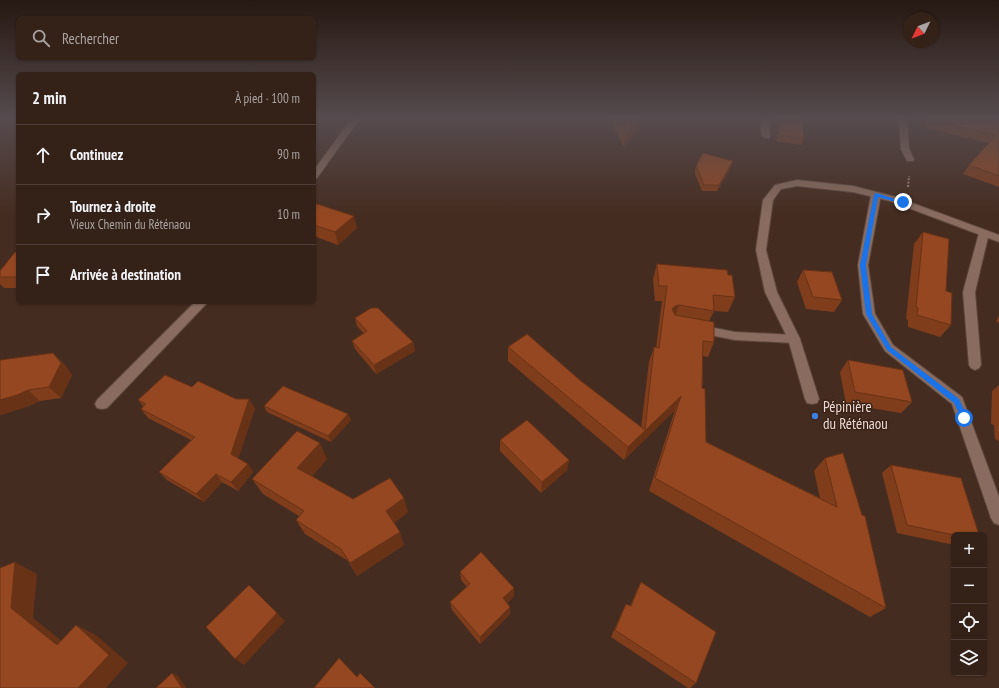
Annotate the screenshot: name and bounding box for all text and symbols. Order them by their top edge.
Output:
north arrow [903,12,939,48]
search box [16,16,316,60]
icon: search [30,27,52,49]
text: Rechercher [62,29,119,48]
text: 2 min [32,87,66,109]
text: À pied · 100 m [235,90,300,107]
icon: ahead [32,144,54,166]
text: Continuez [70,145,123,164]
text: 90 m [277,146,300,163]
route end [894,193,912,211]
text: Tournez à droite [70,197,156,216]
icon: right [32,204,54,226]
text: 10 m [277,206,300,223]
text: Vieux Chemin du Réténaou [70,216,191,233]
icon: arrive [32,264,54,286]
text: Arrivée à destination [70,265,181,284]
place label: Pépinière du Réténaou [823,397,888,433]
route start [955,409,973,427]
marker: Pépinière du Réténaou [810,411,820,421]
map controls [951,532,987,676]
button: + [951,532,987,568]
button: − [951,568,987,604]
button: locate [951,604,987,640]
button: layers [951,640,987,676]

